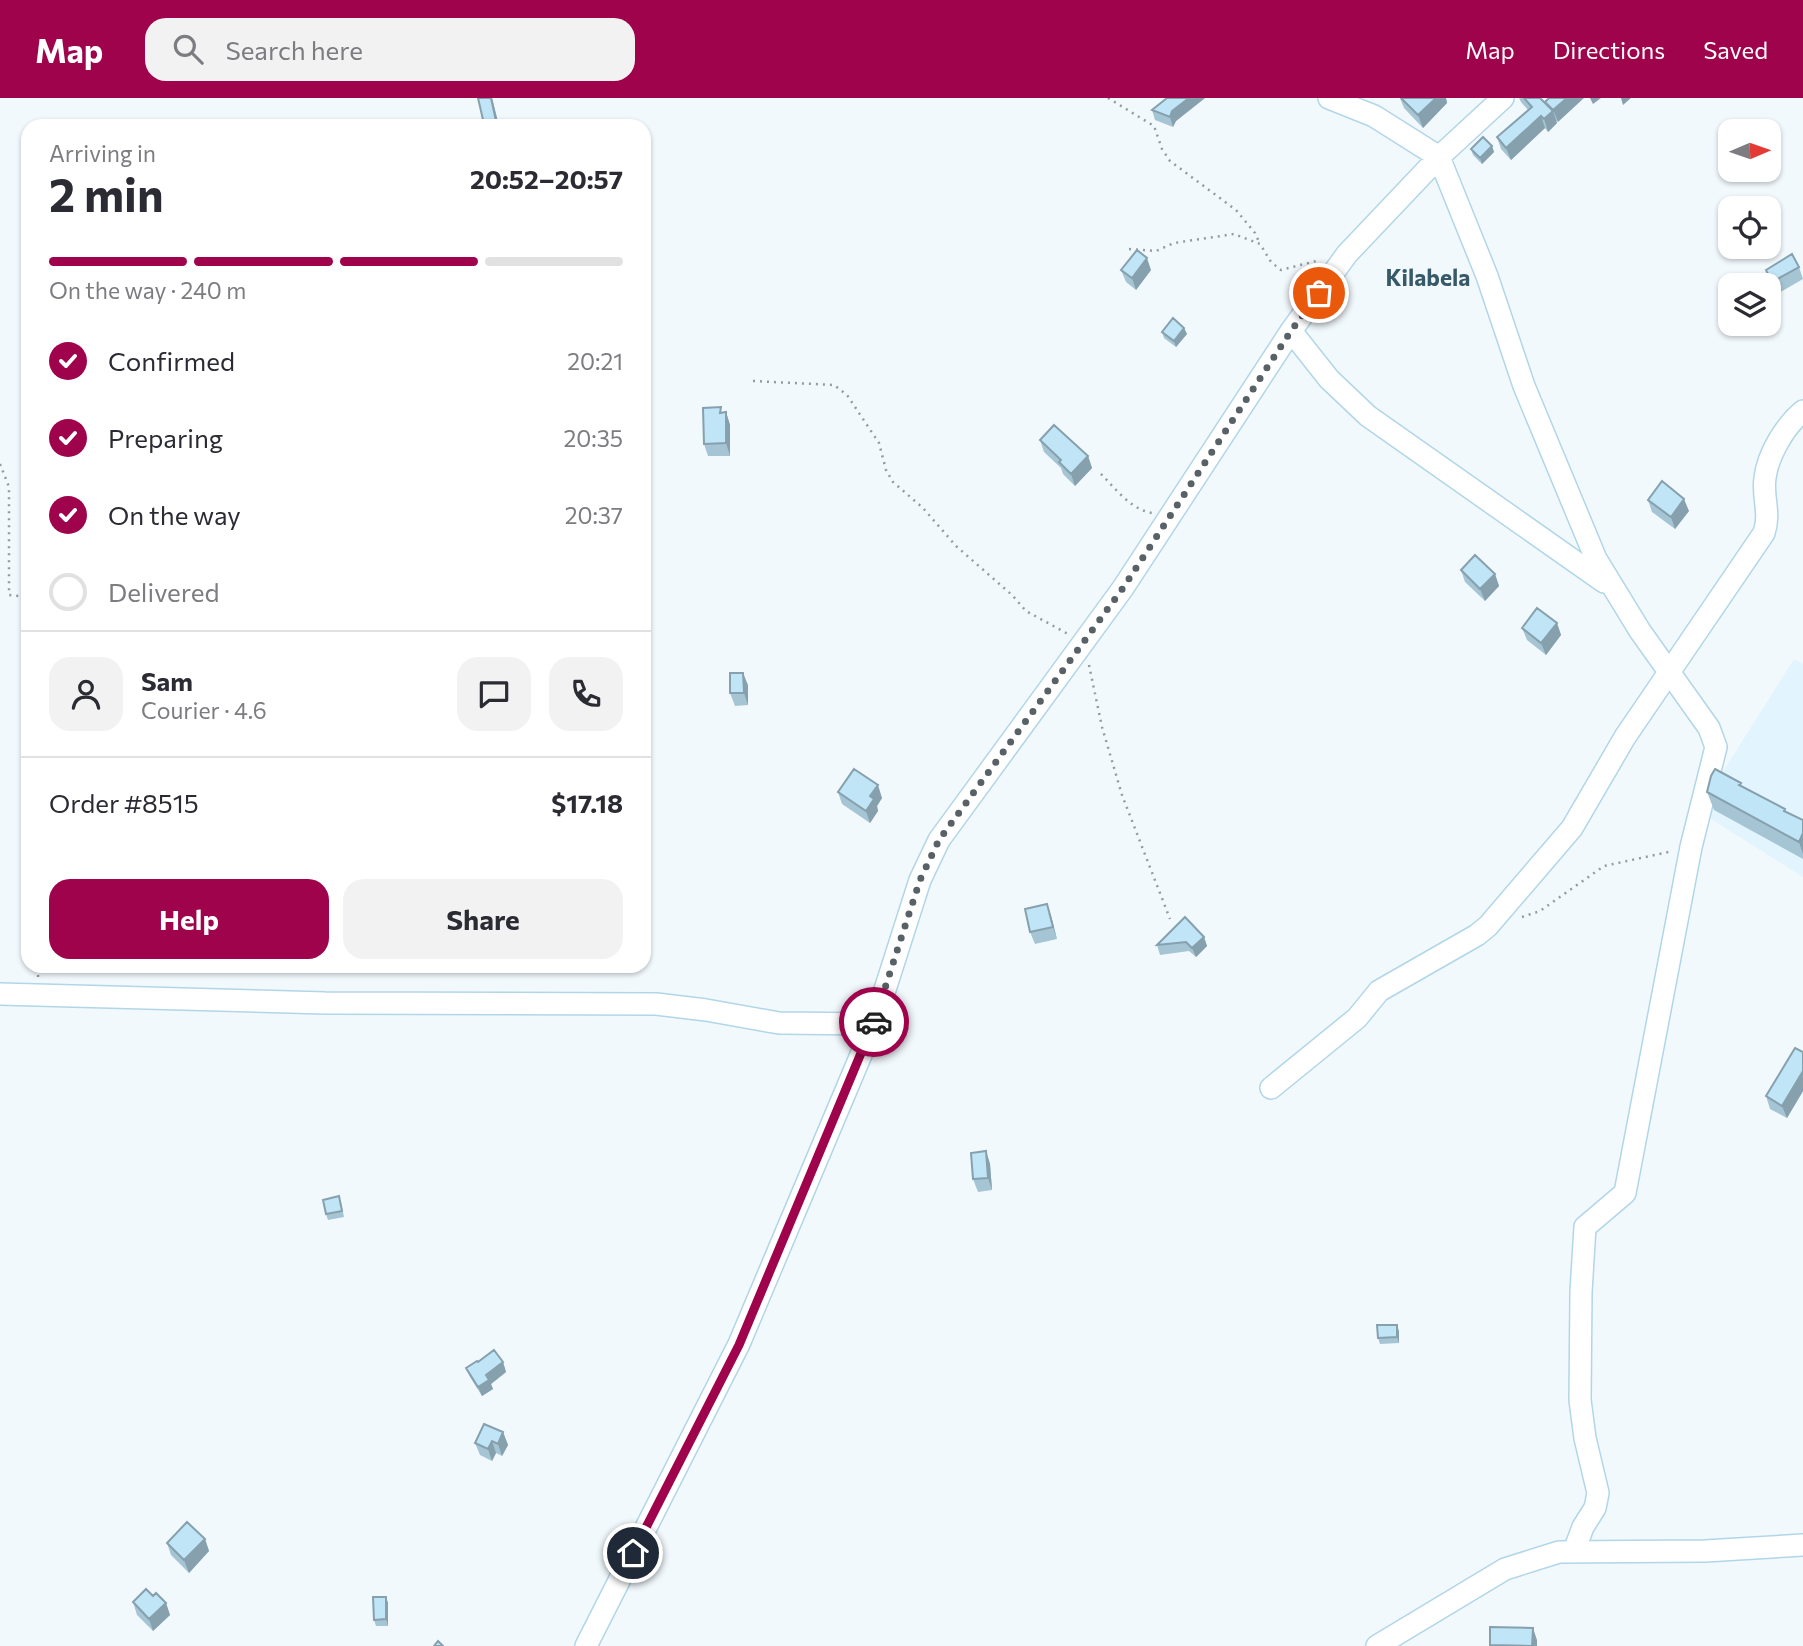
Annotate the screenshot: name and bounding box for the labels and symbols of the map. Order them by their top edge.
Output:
north arrow [1718,119,1782,182]
pin [1289,263,1349,323]
district label: Kilabela [1386,263,1470,291]
courier [839,987,909,1057]
pin [603,1523,663,1583]

